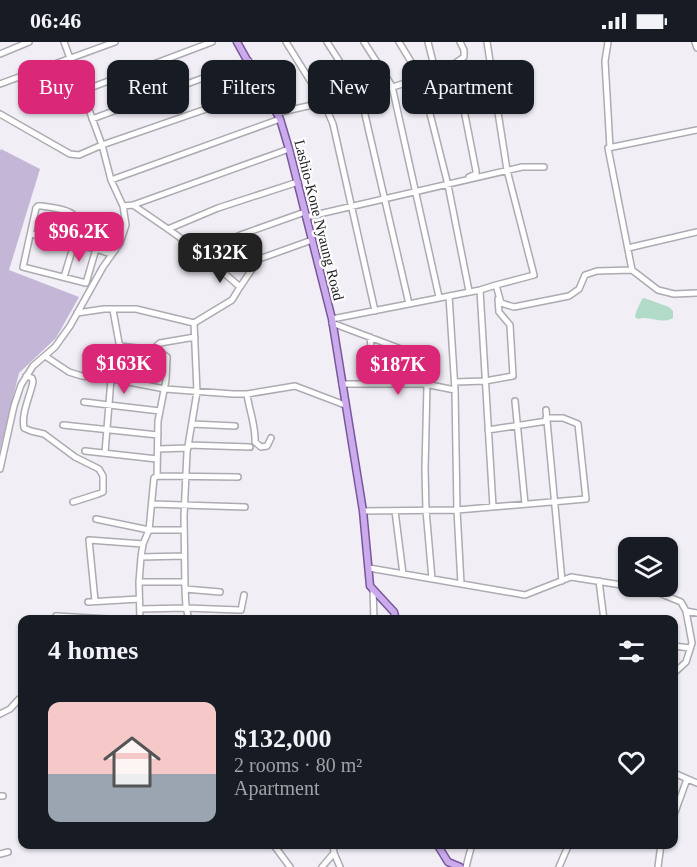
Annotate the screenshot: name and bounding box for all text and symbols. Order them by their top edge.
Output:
text: 06:46 [30,8,81,33]
chip: Buy [18,60,95,114]
chip: Rent [107,60,189,114]
chip: Filters [201,60,296,114]
chip: New [308,60,390,114]
chip: Apartment [402,60,534,114]
street label: Lashio-Kone Nyaung Road [291,138,347,302]
pin: $96.2K [30,212,128,263]
text: $96.2K [49,220,109,242]
pin: $132K [178,233,262,284]
text: $132K [192,241,248,263]
pin: $163K [82,344,166,395]
pin: $187K [356,345,440,396]
text: $163K [96,352,152,374]
text: $187K [370,353,426,375]
map controls [618,537,678,597]
button: layers [618,537,678,597]
icon: filters [615,635,648,668]
text: 4 homes [48,636,138,665]
text: $132,000 [234,724,332,753]
icon: home [96,726,168,798]
icon: heart [615,746,648,779]
text: 2 rooms · 80 m² [234,754,362,776]
text: Apartment [234,777,320,799]

